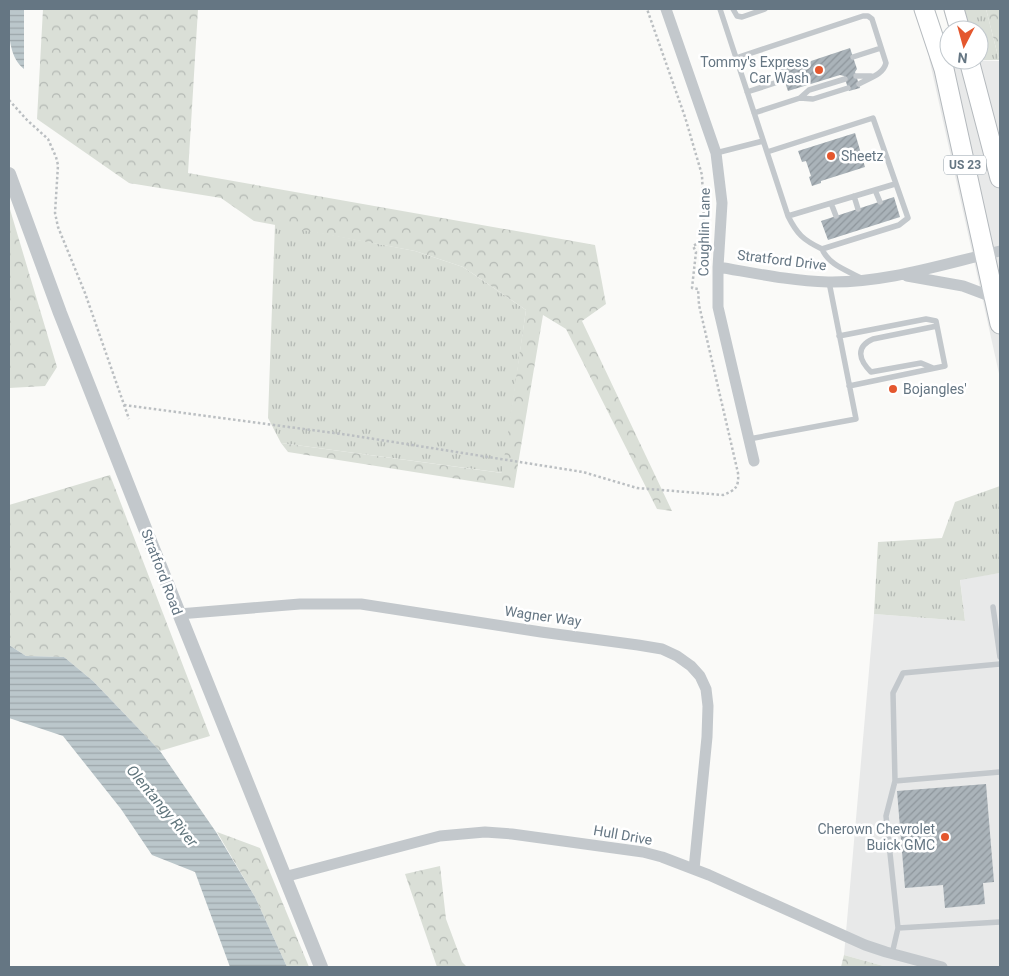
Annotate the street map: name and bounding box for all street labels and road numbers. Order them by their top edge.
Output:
road number: US 23 [944,156,986,174]
street label: Coughlin Lane [695,188,713,276]
street label: Stratford Drive [736,247,828,273]
street label: Stratford Road [138,527,186,617]
street label: Wagner Way [504,603,583,629]
street label: Hull Drive [592,822,654,848]

